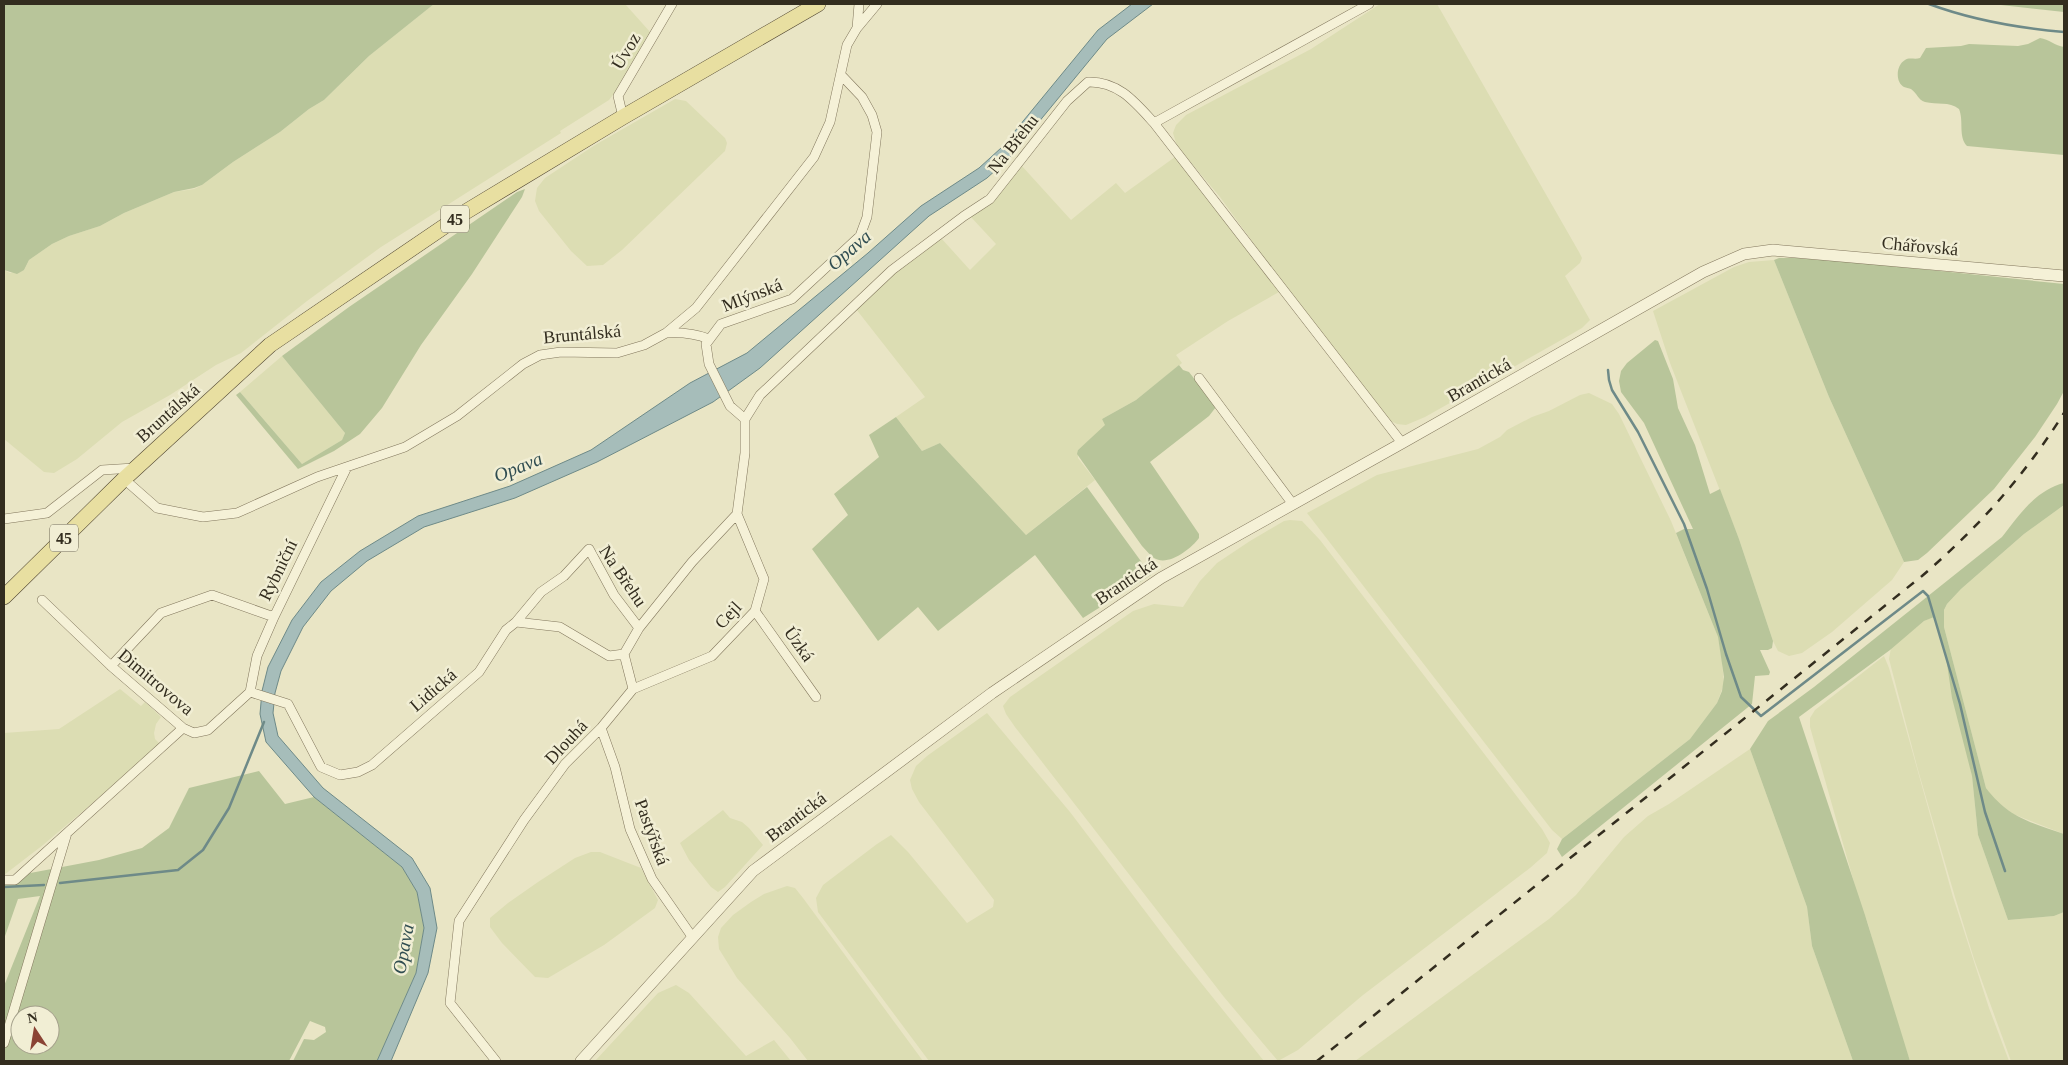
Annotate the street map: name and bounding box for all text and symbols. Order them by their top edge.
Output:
street label: Úvoz [607,29,645,73]
street label: Na Břehu [984,110,1042,178]
road number: 45 [441,205,469,232]
water label: Opava [823,225,875,275]
street label: Chářovská [1881,233,1959,259]
street label: Mlýnská [719,274,785,316]
street label: Bruntálská [542,321,622,347]
street label: Brantická [1444,354,1514,406]
street label: Bruntálská [132,379,204,447]
water label: Opava [491,448,545,486]
road number: 45 [50,524,78,552]
street label: Rybniční [255,536,301,604]
street label: Na Břehu [595,542,651,610]
street label: Brantická [1091,553,1161,609]
street label: Cejl [710,597,746,633]
street label: Úzká [780,622,819,665]
street label: Dimitrovova [114,645,198,719]
street label: Lidická [406,664,460,716]
street label: Dlouhá [541,716,591,768]
street label: Brantická [762,788,830,846]
street label: Pastýřská [631,796,673,868]
water label: Opava [388,922,418,976]
north arrow [10,1005,60,1055]
text: N [26,1009,39,1026]

